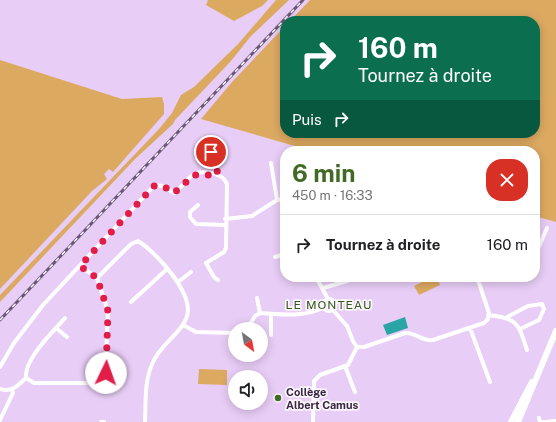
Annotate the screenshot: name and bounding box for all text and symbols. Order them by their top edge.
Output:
text: 160 m [358,31,438,64]
icon: right [292,32,344,84]
text: Tournez à droite [358,65,492,86]
icon: right [330,108,352,130]
text: Puis [292,111,322,128]
pin [194,135,228,169]
icon: arrive [200,141,222,163]
text: 6 min [292,159,355,187]
button: close [486,159,528,201]
text: 450 m · 16:33 [292,188,373,203]
icon: right [292,234,314,256]
text: Tournez à droite [326,236,440,253]
text: 160 m [487,236,528,253]
district label: LE MONTEAU [286,298,372,312]
north arrow [228,322,268,362]
map controls [228,322,268,410]
position arrow [85,352,127,394]
button: sound [228,370,268,410]
place label: Collège Albert Camus [286,386,359,411]
marker: Collège Albert Camus [273,393,283,403]

